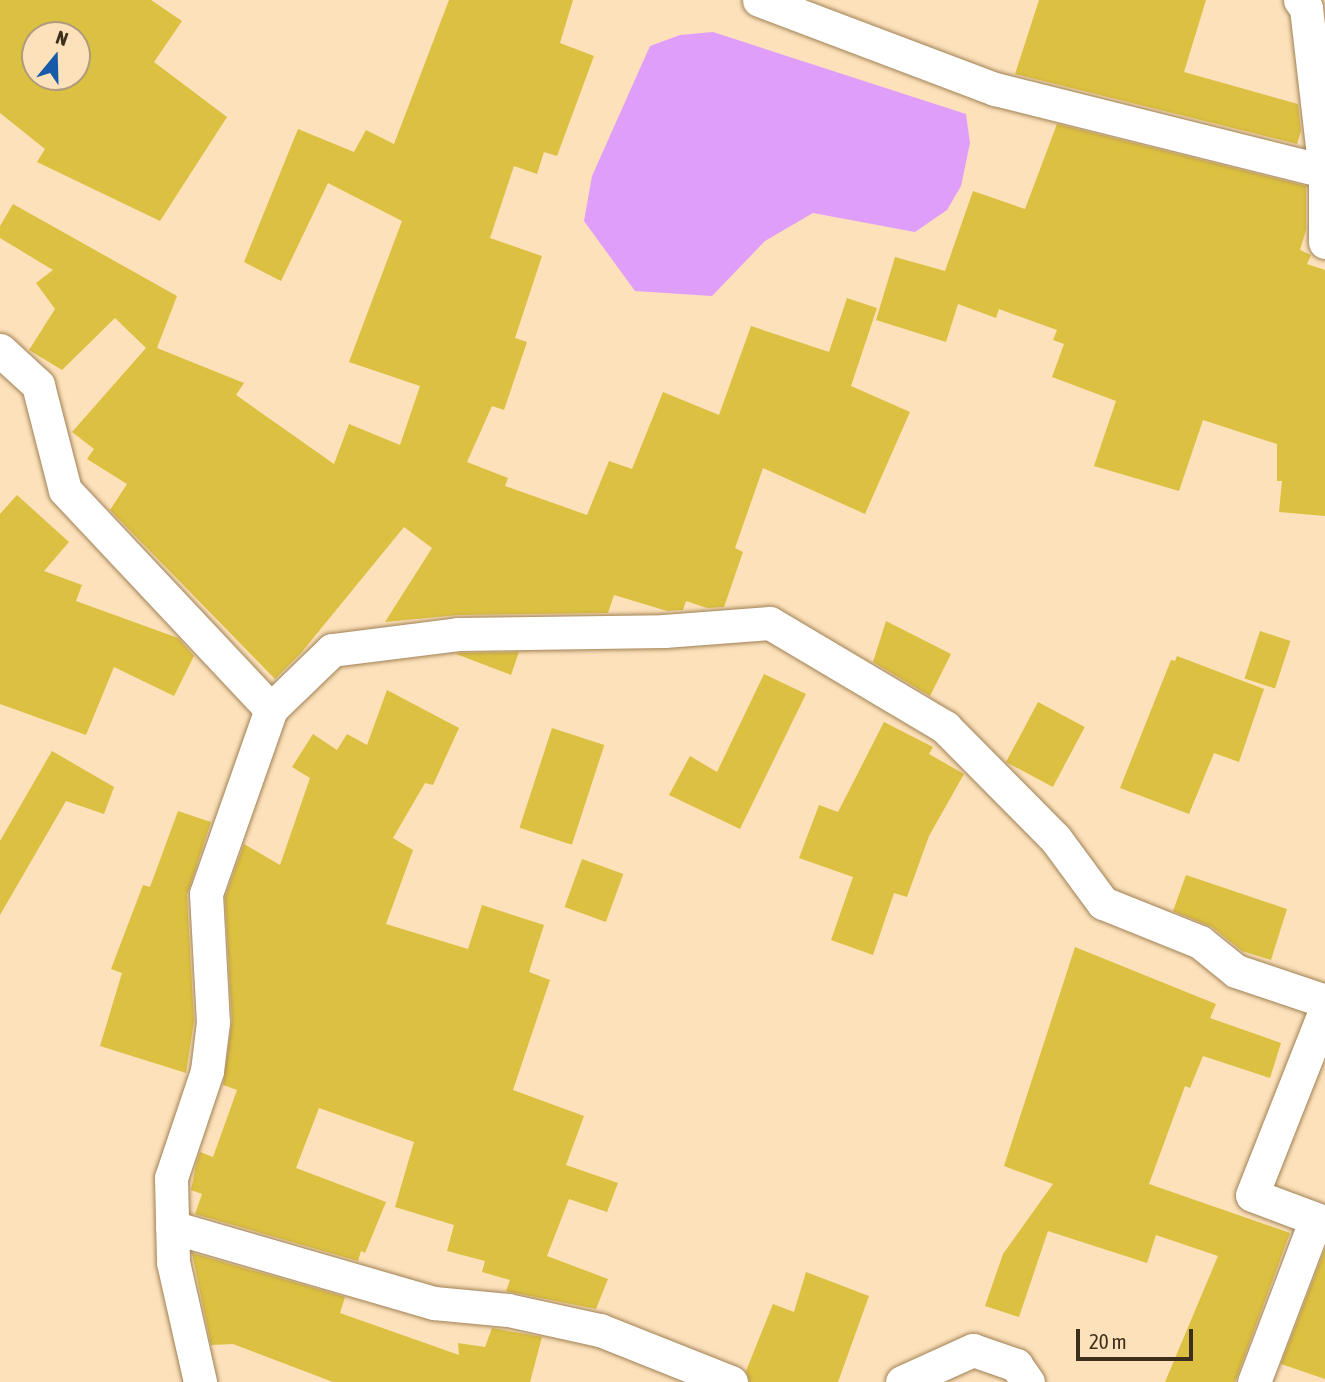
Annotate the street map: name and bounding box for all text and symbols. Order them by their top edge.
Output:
north arrow [21,21,91,91]
text: N [53,26,71,50]
scale bar [1080,1316,1197,1360]
text: 20 m [1089,1329,1127,1353]

